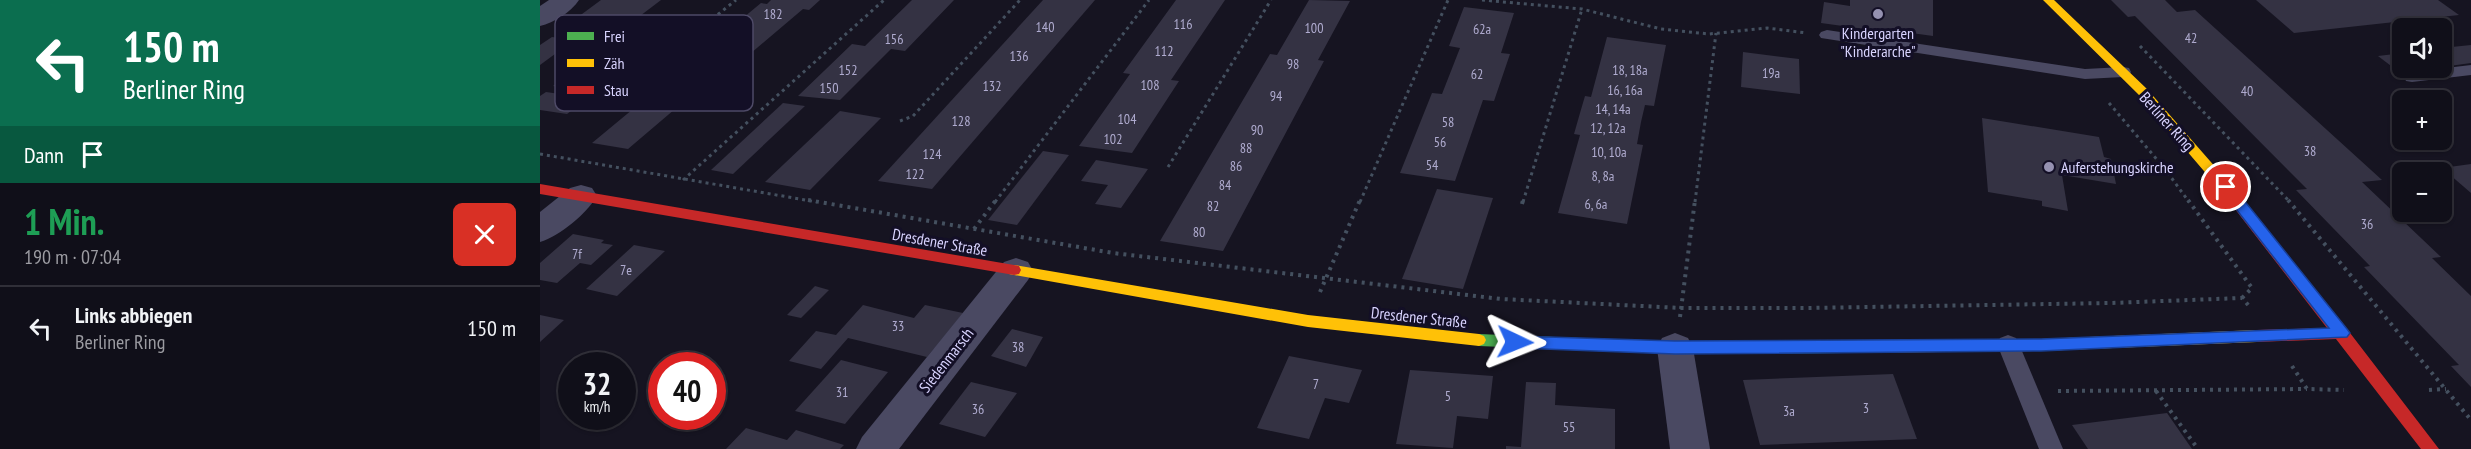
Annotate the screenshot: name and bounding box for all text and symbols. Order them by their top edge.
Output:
house number: 182 [764,5,782,23]
marker: Kindergarten "Kinderarche" [1871,7,1885,21]
legend [555,15,753,111]
house number: 116 [1174,15,1192,33]
house number: 140 [1036,18,1054,36]
map controls [2392,18,2452,222]
button: sound [2392,18,2452,78]
text: 150 m [123,19,220,74]
house number: 100 [1305,19,1323,37]
house number: 62a [1473,20,1491,38]
place label: Kindergarten "Kinderarche" [1840,23,1916,61]
icon: left [24,24,102,102]
text: Frei [604,26,625,46]
house number: 42 [2185,29,2197,47]
house number: 156 [885,30,903,48]
house number: 112 [1155,42,1173,60]
house number: 136 [1010,47,1028,65]
text: Zäh [604,53,624,73]
house number: 98 [1287,55,1299,73]
house number: 152 [839,61,857,79]
house number: 18, 18a [1612,61,1648,79]
house number: 19a [1762,64,1780,82]
house number: 62 [1471,65,1483,83]
text: Berliner Ring [123,72,245,106]
house number: 108 [1141,76,1159,94]
house number: 132 [983,77,1001,95]
house number: 150 [820,79,838,97]
text: Stau [604,80,629,100]
house number: 16, 16a [1607,81,1643,99]
house number: 40 [2241,82,2253,100]
house number: 94 [1270,87,1283,105]
street label: Berliner Ring [2135,87,2199,155]
button: + [2392,90,2452,150]
house number: 14, 14a [1595,100,1631,118]
house number: 104 [1118,110,1137,128]
house number: 128 [952,112,970,130]
house number: 58 [1442,113,1454,131]
house number: 12, 12a [1590,119,1626,137]
house number: 90 [1251,121,1263,139]
house number: 102 [1104,130,1122,148]
house number: 56 [1434,133,1446,151]
icon: arrive [76,138,109,171]
house number: 88 [1240,139,1252,157]
text: Dann [24,141,64,169]
house number: 38 [2304,142,2316,160]
house number: 10, 10a [1591,143,1627,161]
house number: 124 [923,145,942,163]
house number: 54 [1426,156,1439,174]
house number: 86 [1230,157,1242,175]
place label: Auferstehungskirche [2061,157,2174,177]
marker: Auferstehungskirche [2042,160,2056,174]
pin [2200,161,2251,212]
button: − [2392,162,2452,222]
house number: 122 [906,165,924,183]
house number: 8, 8a [1592,167,1614,185]
icon: arrive [2209,170,2242,203]
house number: 84 [1219,176,1232,194]
house number: 6, 6a [1585,195,1607,213]
house number: 82 [1207,197,1219,215]
text: 1 Min. [24,198,104,245]
button: close [453,203,516,266]
house number: 36 [2361,215,2373,233]
house number: 80 [1193,223,1205,241]
street label: Dresdener Straße [891,224,989,260]
text: 190 m · 07:04 [24,244,121,270]
house number: 7f [572,245,582,263]
house number: 7e [620,261,632,279]
text: Links abbiegen [75,301,192,329]
street label: Dresdener Straße [1370,302,1468,332]
position arrow [1483,310,1547,374]
icon: left [24,312,57,345]
text: 150 m [467,314,516,342]
house number: 33 [892,317,904,335]
street label: Siedenmarsch [914,324,978,396]
text: Berliner Ring [75,329,165,355]
house number: 38 [1012,338,1024,356]
speed limit sign: 40 [648,352,726,430]
text: 32 [583,364,611,403]
house number: 7 [1313,375,1319,393]
house number: 31 [836,383,848,401]
house number: 5 [1445,387,1451,405]
text: km/h [584,397,610,416]
house number: 3 [1863,399,1869,417]
house number: 36 [972,400,984,418]
house number: 3a [1783,402,1795,420]
house number: 55 [1563,418,1575,436]

